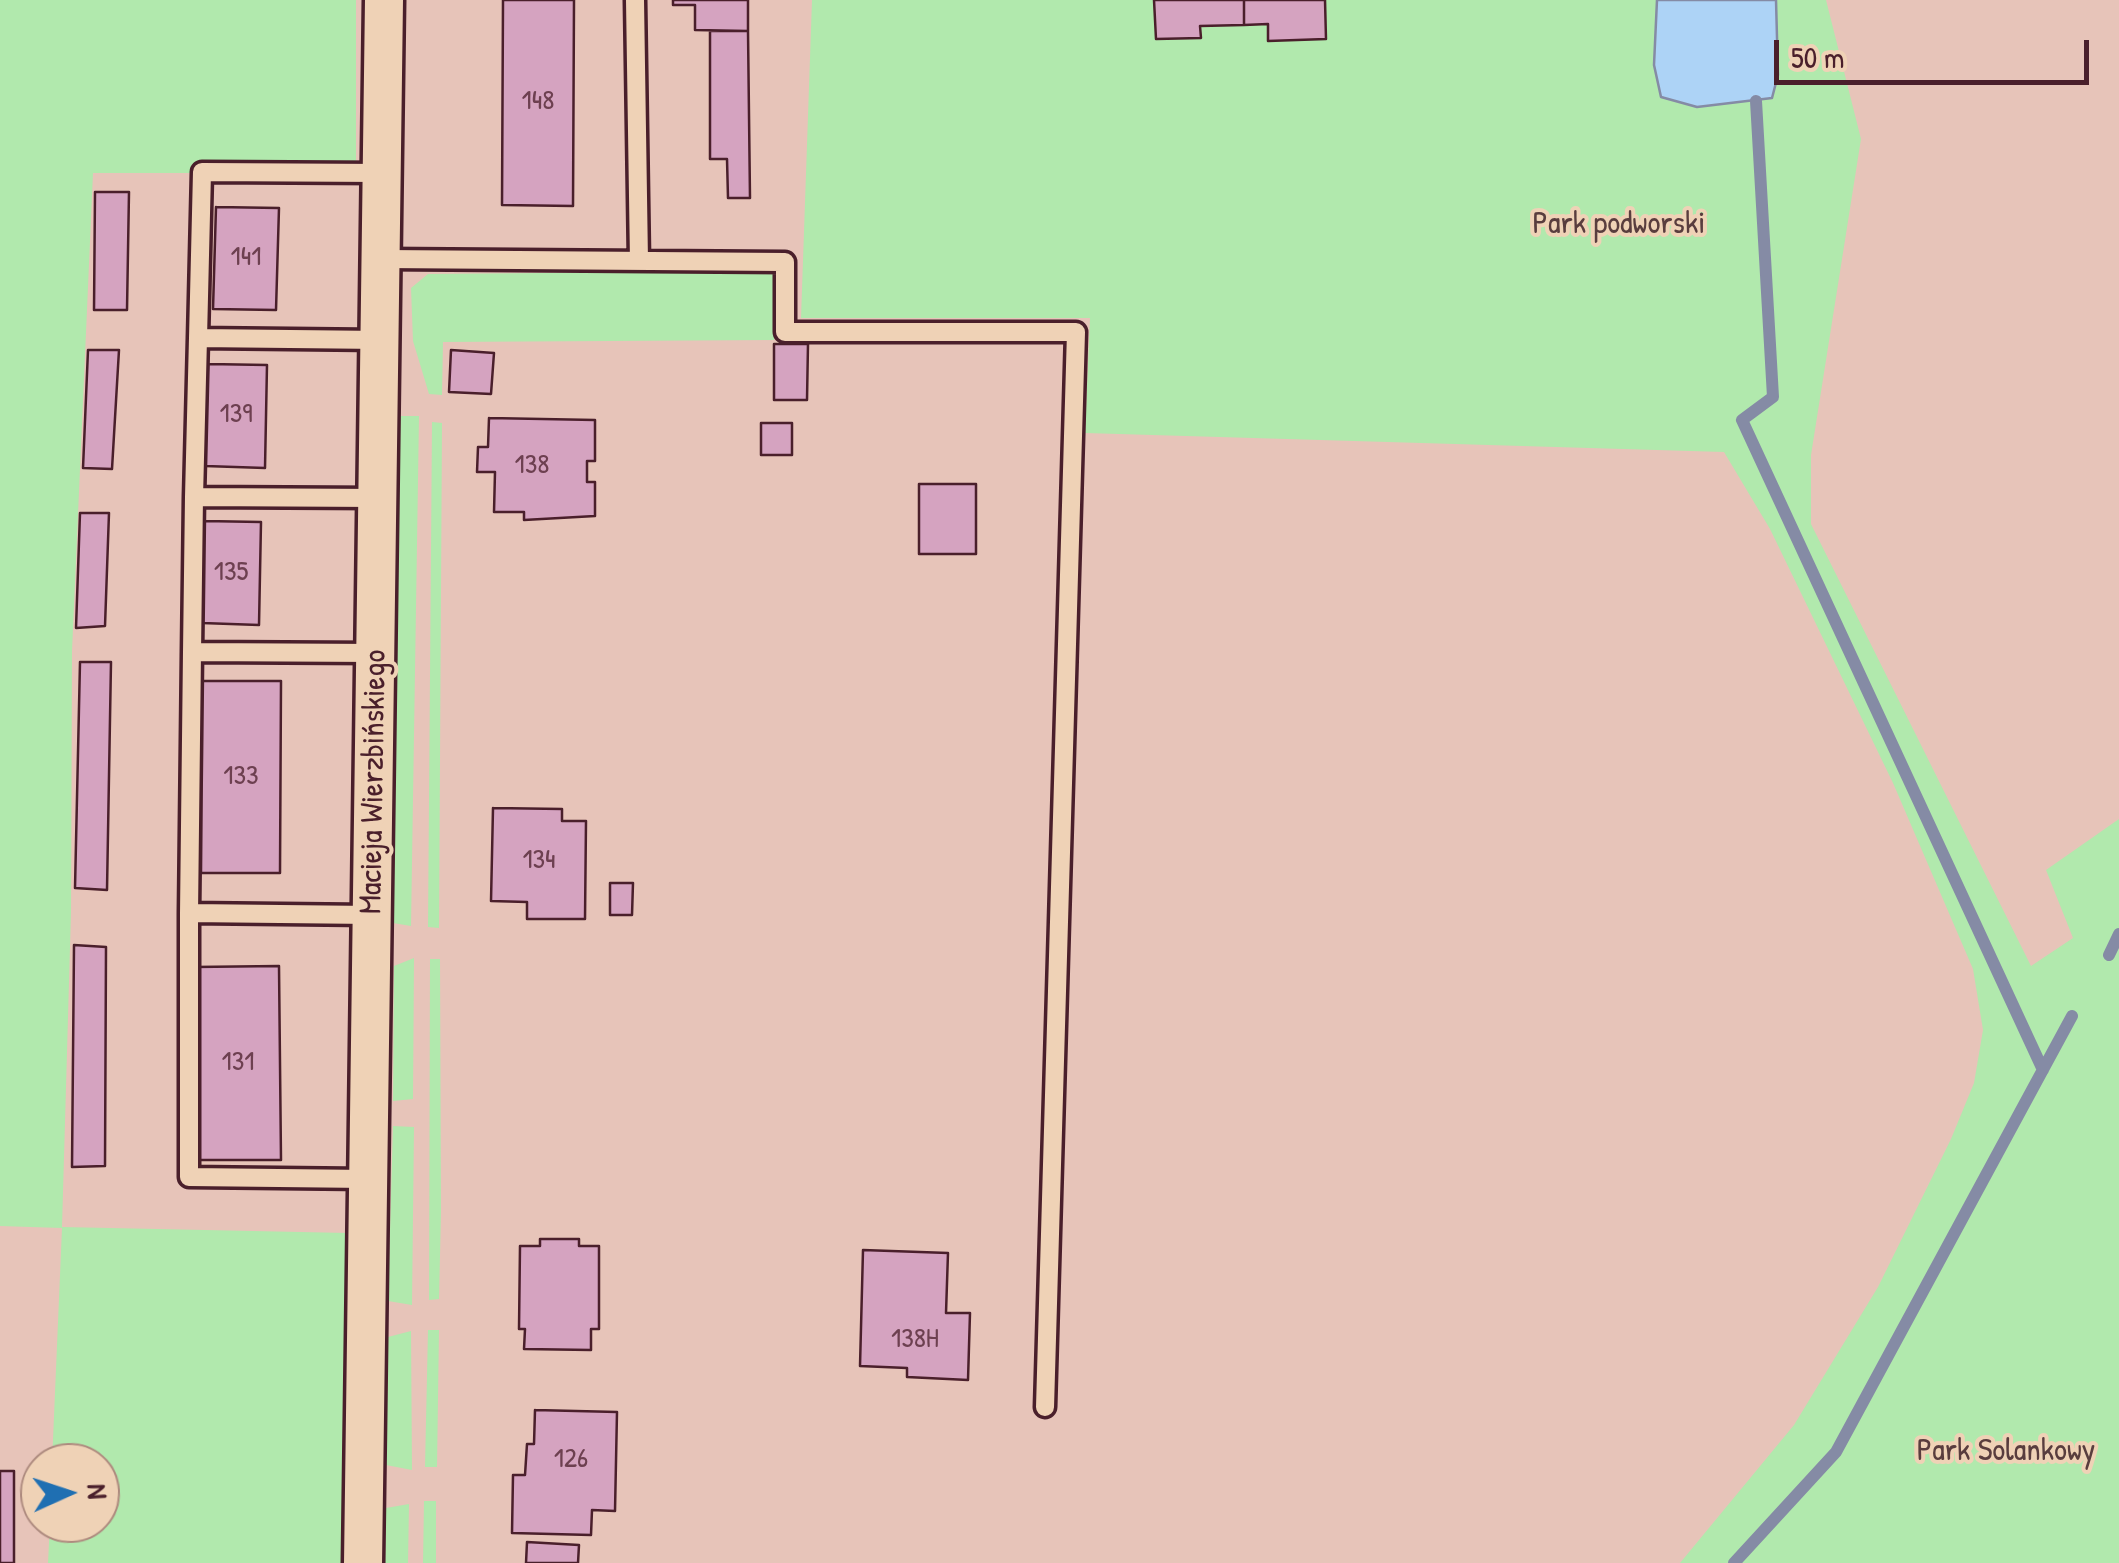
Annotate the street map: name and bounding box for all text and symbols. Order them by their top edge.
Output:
scale bar [1779,20,2094,82]
text: 50 m [1791,37,1844,77]
house number: 148 [522,85,554,119]
park label: Park podworski [1533,205,1705,243]
house number: 141 [231,241,261,275]
house number: 139 [220,398,252,432]
house number: 138 [515,449,549,483]
house number: 135 [214,556,248,590]
street label: Macieja Wierzbińskiego [352,649,396,915]
house number: 133 [223,760,259,794]
house number: 134 [522,844,556,878]
house number: 131 [222,1046,254,1080]
house number: 138H [891,1323,939,1357]
park label: Park Solankowy [1917,1432,2095,1470]
north arrow [20,1443,120,1543]
house number: 126 [554,1443,588,1477]
text: N [79,1483,117,1500]

